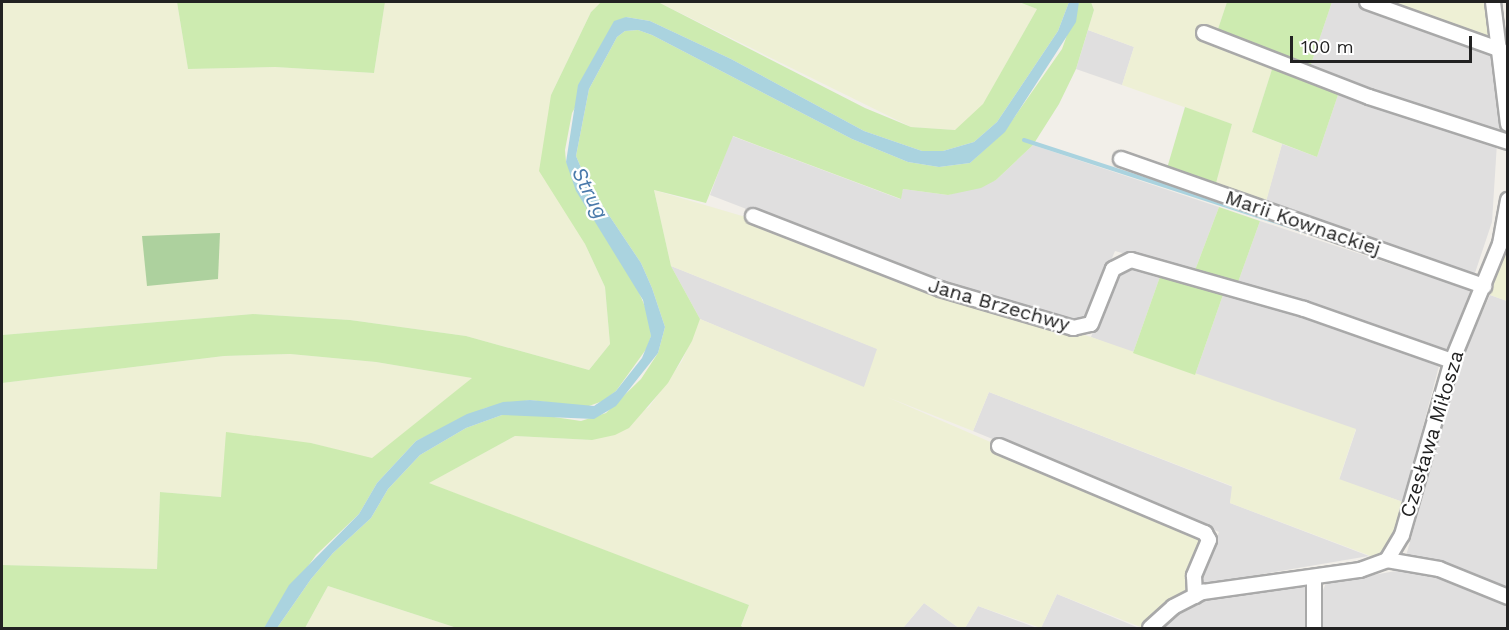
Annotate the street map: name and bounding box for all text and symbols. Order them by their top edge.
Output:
scale bar [1293,24,1474,62]
text: 100 m [1301,36,1354,57]
water label: Strug [566,163,614,223]
street label: Marii Kownackiej [1222,185,1384,261]
street label: Jana Brzechwy [925,273,1073,337]
street label: Czesława Miłosza [1395,347,1469,521]

